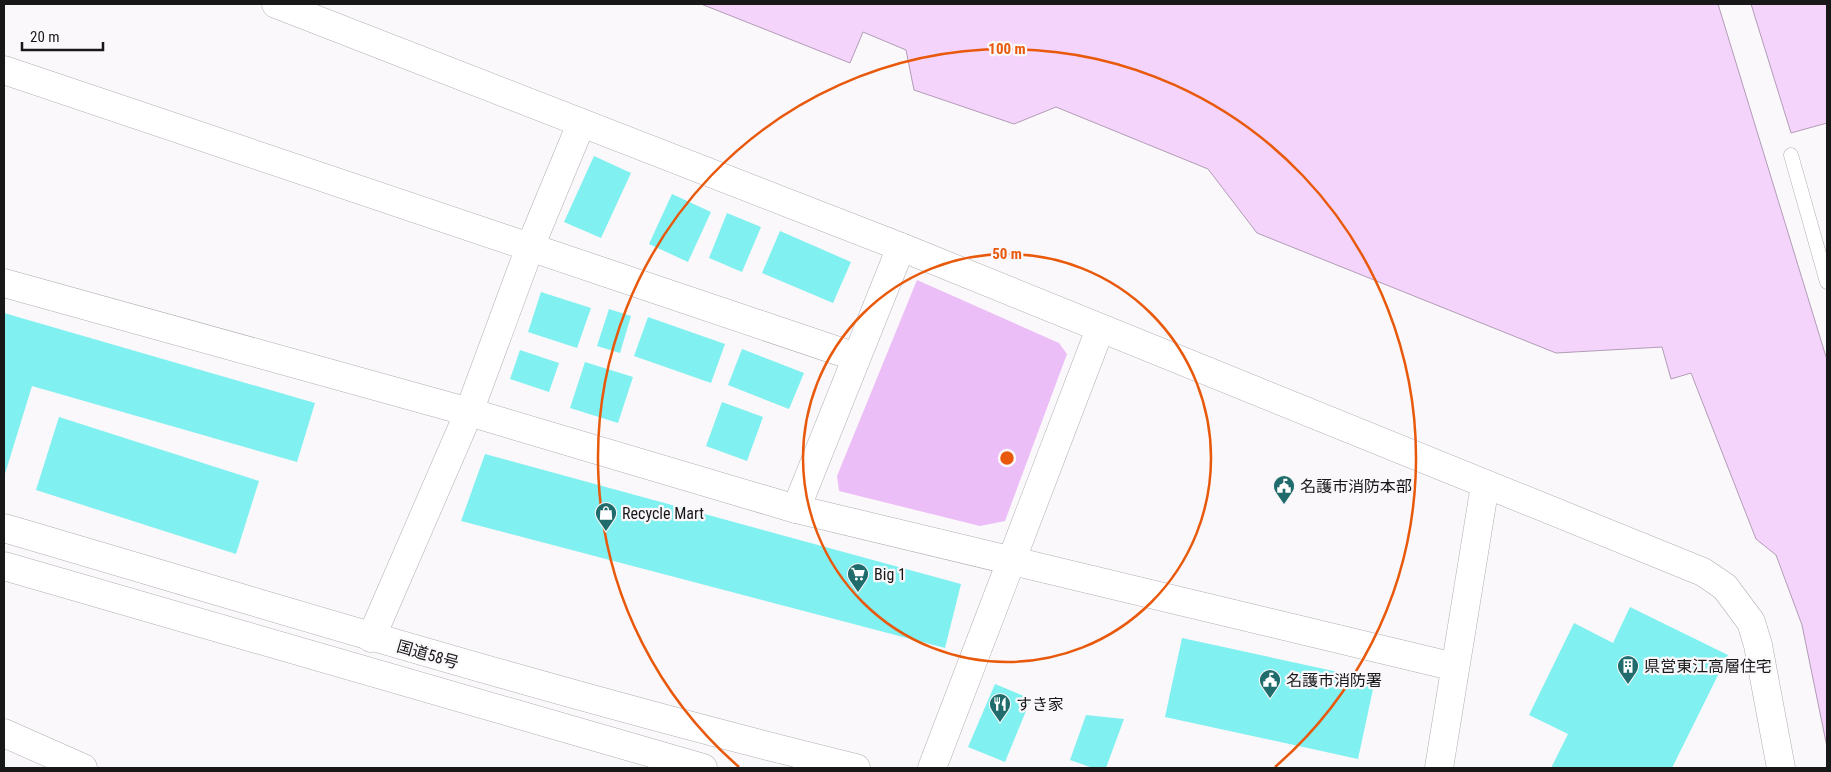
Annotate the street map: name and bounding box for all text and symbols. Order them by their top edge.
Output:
scale bar [22,20,104,52]
text: 20 m [30,28,60,46]
text: 100 m [988,40,1026,58]
text: 50 m [992,245,1022,263]
centre of rings [998,449,1016,467]
public building icon: 名護市消防本部 [1272,474,1296,505]
place label: 名護市消防本部 [1300,477,1412,496]
shop icon: Recycle Mart [594,501,618,532]
place label: Recycle Mart [622,504,704,523]
supermarket icon: Big 1 [846,562,870,593]
place label: Big 1 [874,565,906,584]
street label: 国道58号 [395,637,461,672]
building icon: 県営東江高層住宅 [1616,654,1640,685]
place label: 県営東江高層住宅 [1644,657,1772,676]
public building icon: 名護市消防署 [1258,668,1282,699]
place label: 名護市消防署 [1286,671,1382,690]
restaurant icon: すき家 [988,692,1012,723]
place label: すき家 [1016,695,1064,714]

